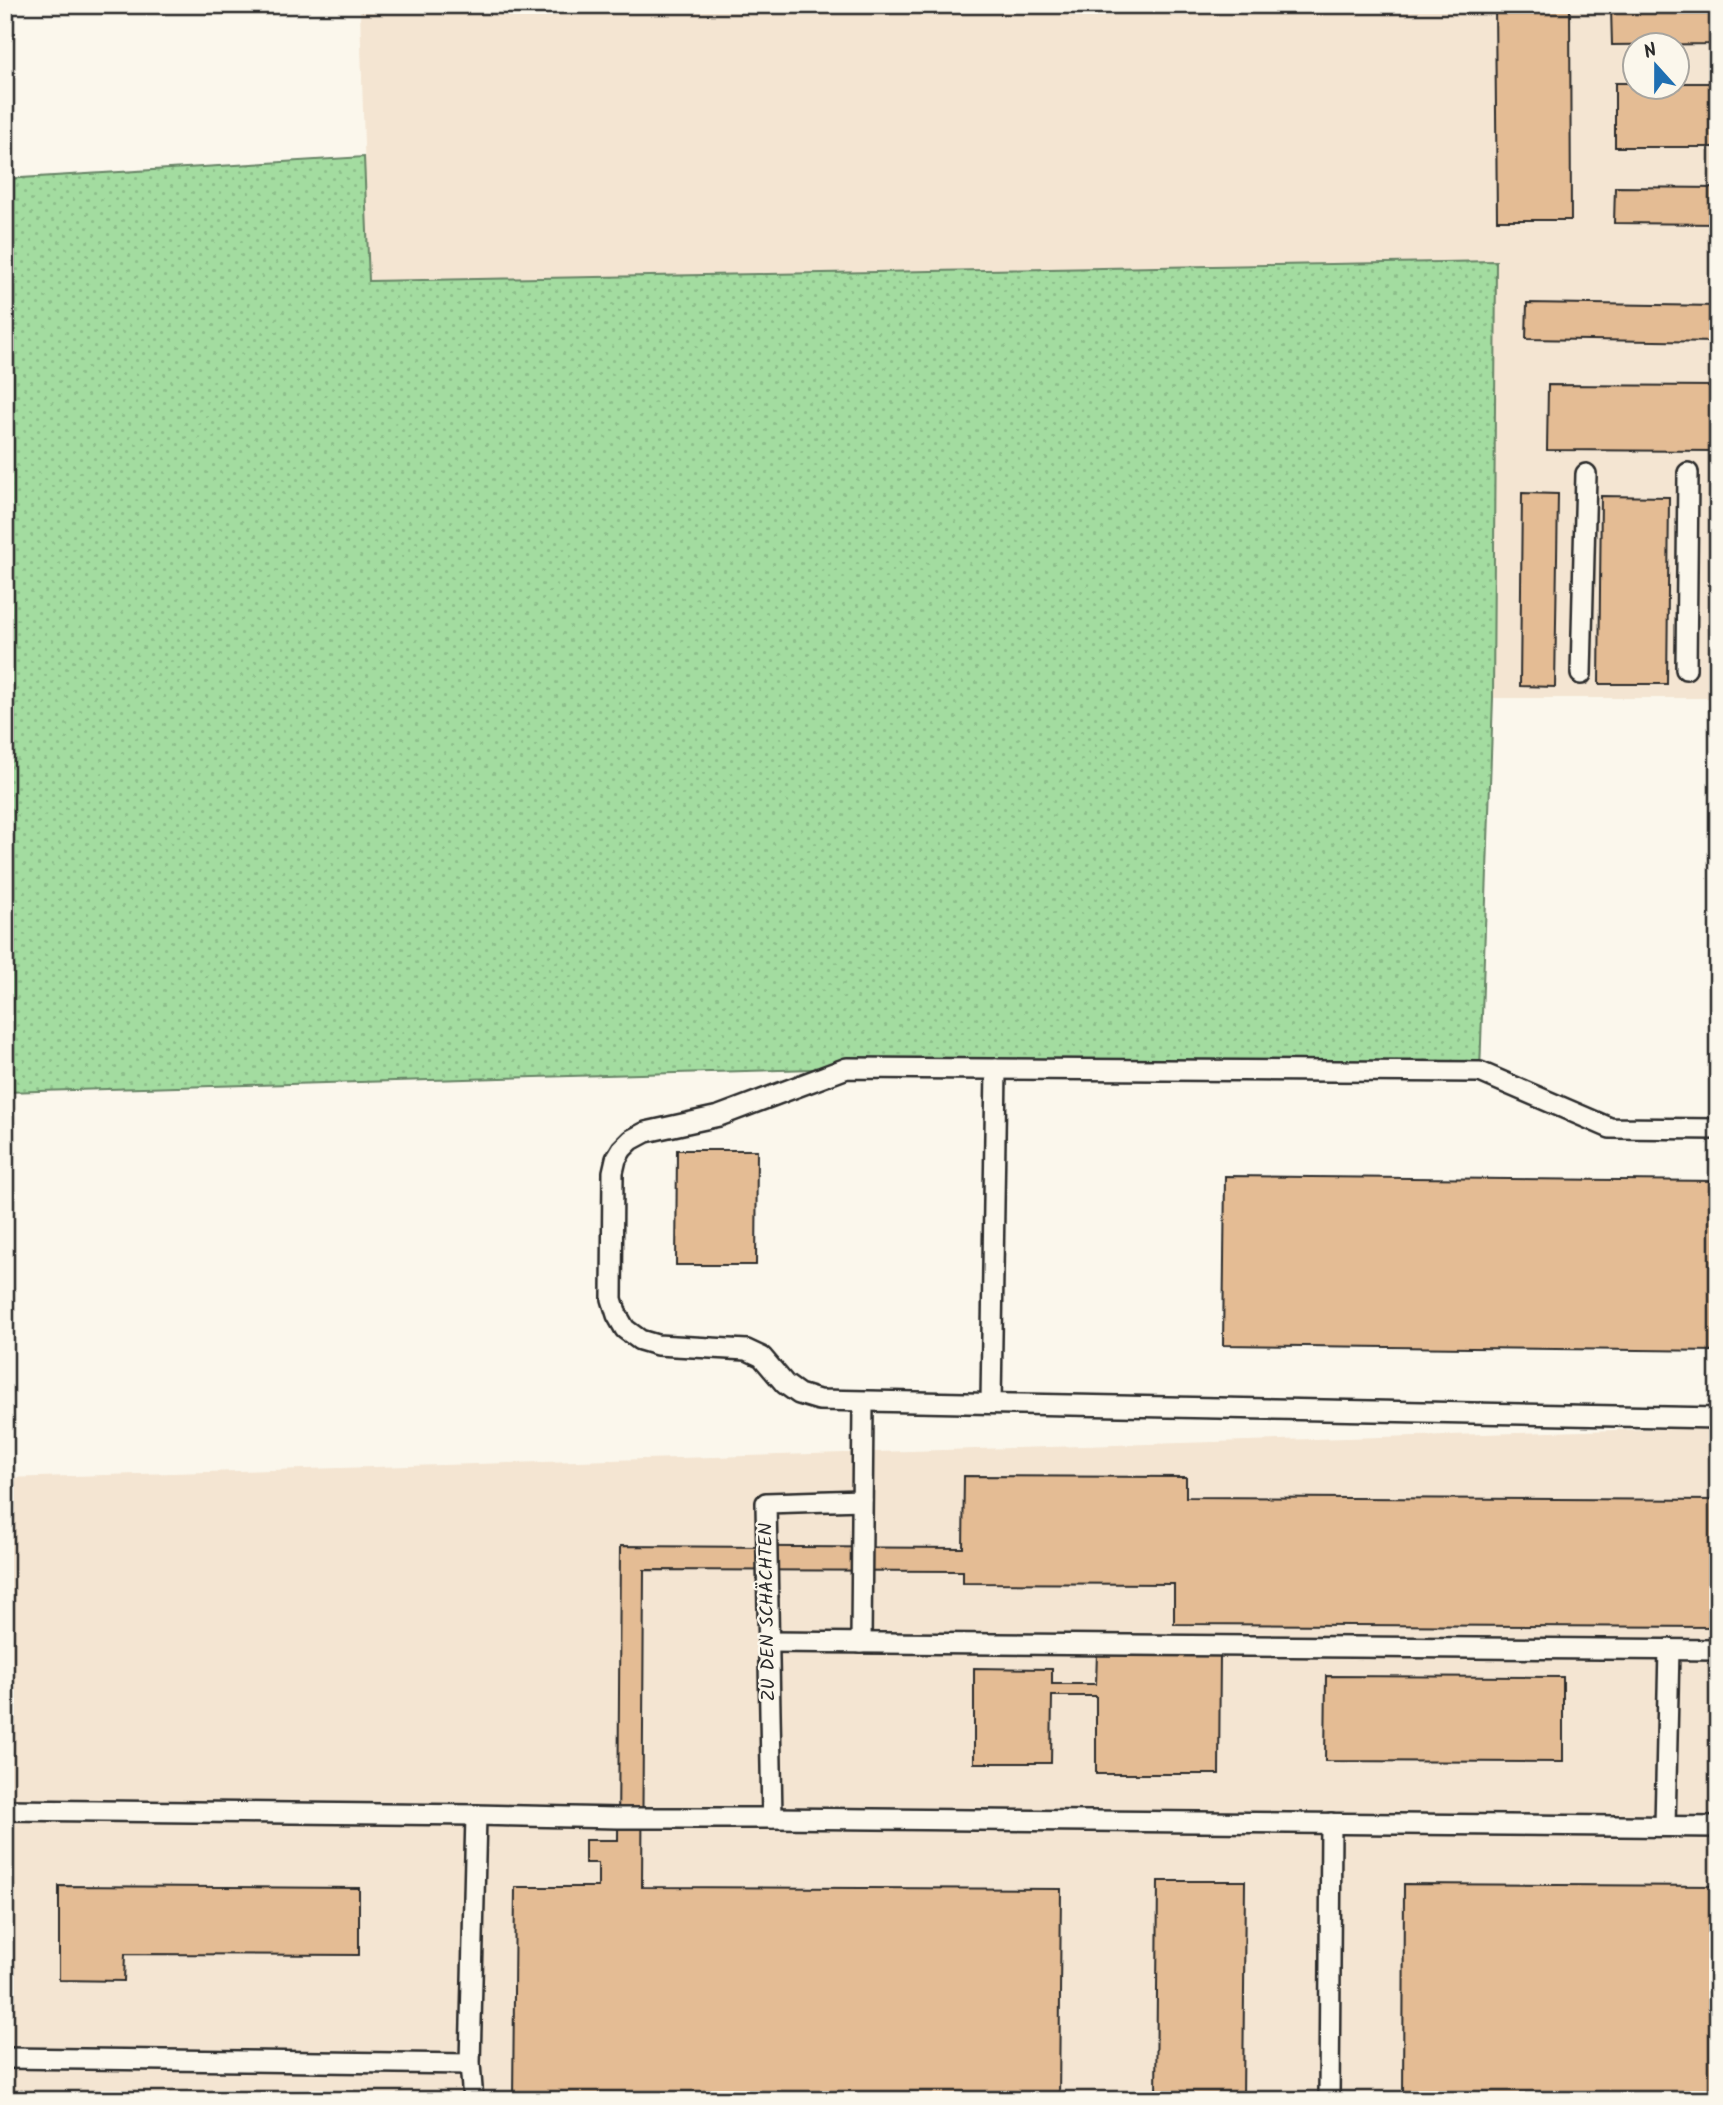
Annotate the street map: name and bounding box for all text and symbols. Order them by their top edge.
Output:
north arrow [1622,32,1692,102]
text: N [1640,36,1662,68]
street label: ZU DEN SCHÄCHTEN [751,1522,785,1702]

